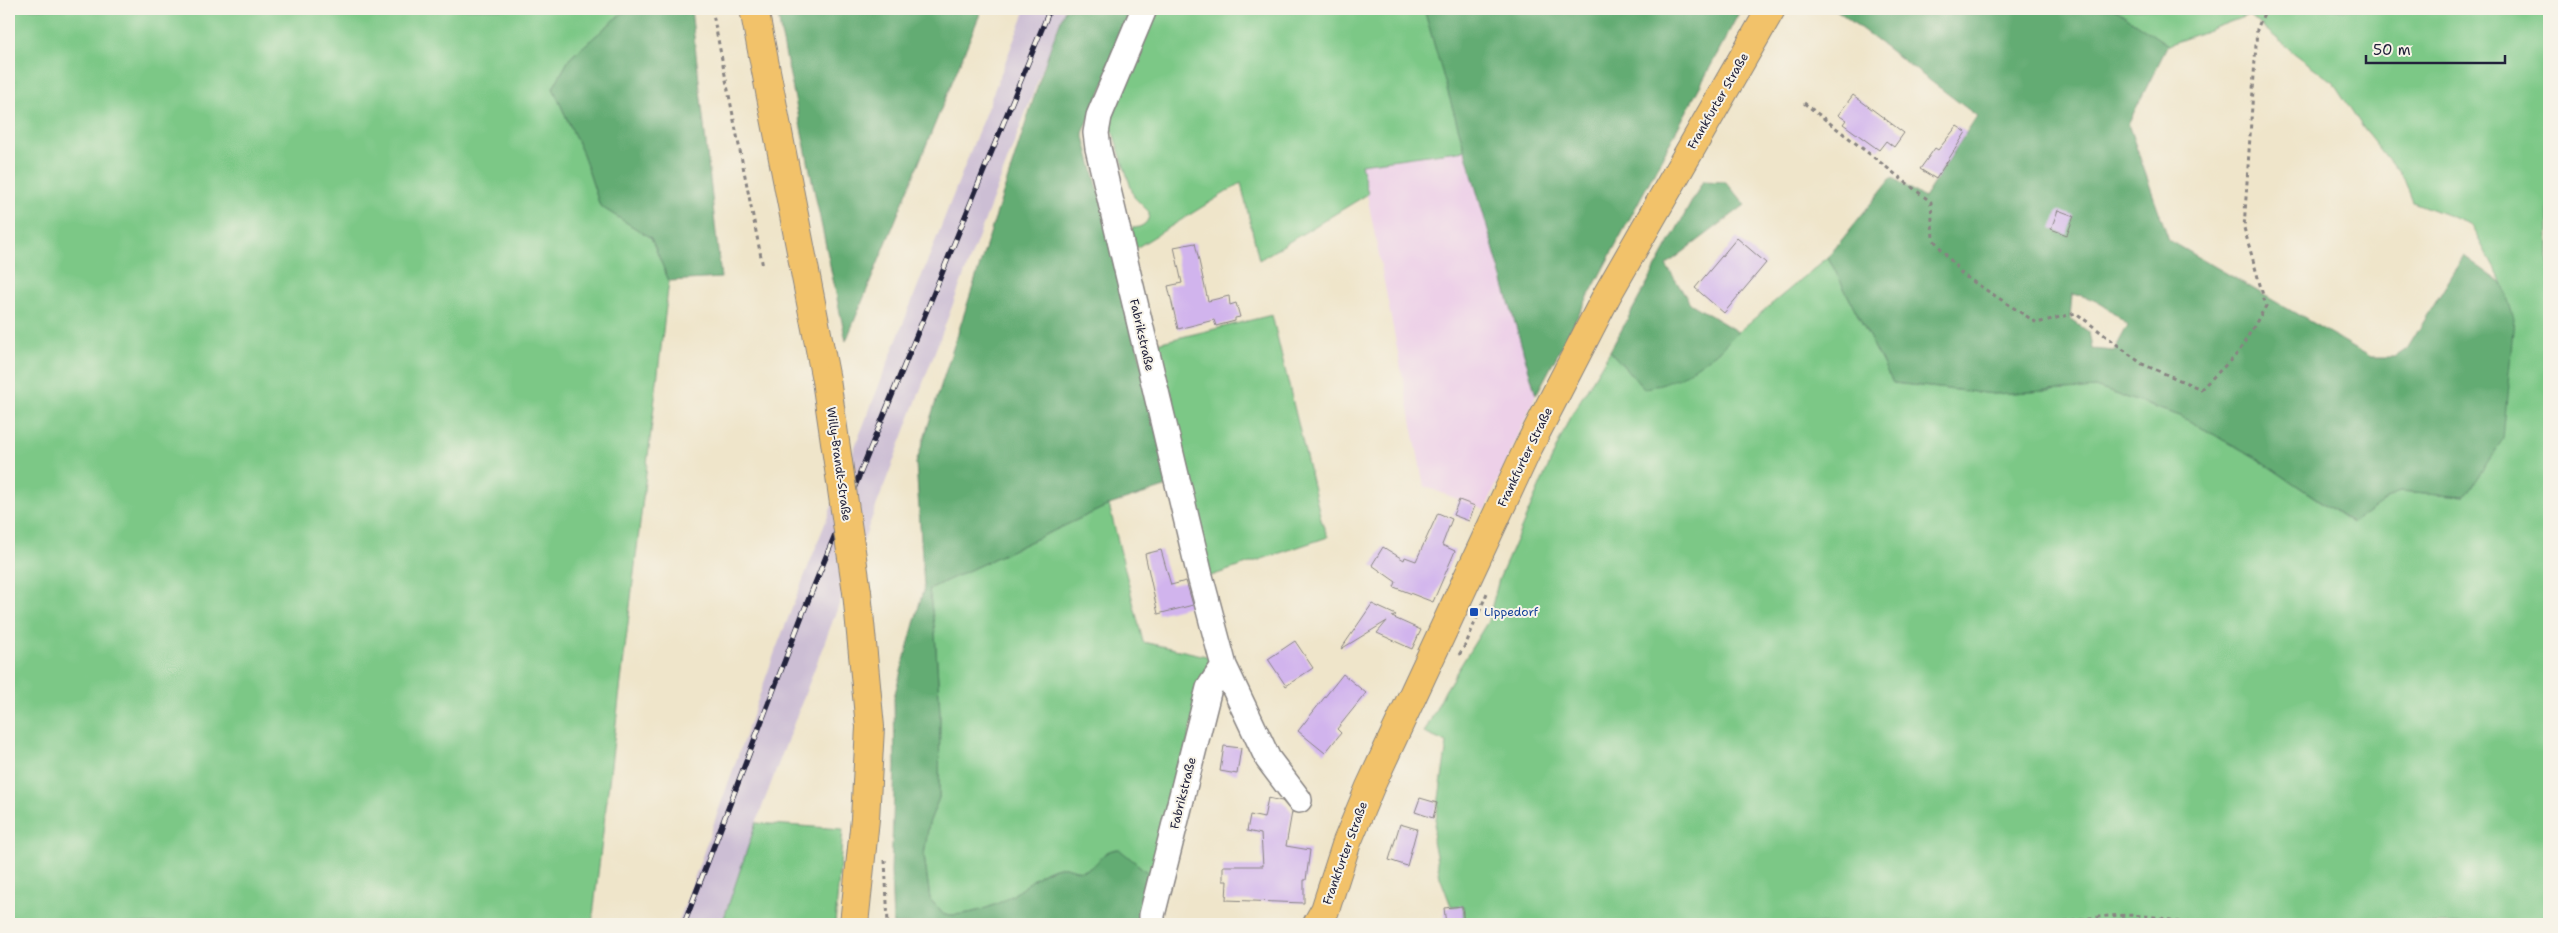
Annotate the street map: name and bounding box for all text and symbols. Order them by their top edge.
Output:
scale bar [2366,32,2504,64]
text: 50 m [2373,40,2411,60]
street label: Frankfurter Straße [1684,50,1752,152]
street label: Fabrikstraße [1126,297,1158,373]
street label: Frankfurter Straße [1494,404,1556,509]
street label: Willy-Brandt-Straße [823,406,855,522]
place label: Lippedorf [1484,604,1539,620]
marker: Lippedorf [1468,606,1480,618]
street label: Fabrikstraße [1166,755,1200,831]
street label: Frankfurter Straße [1319,799,1371,907]

